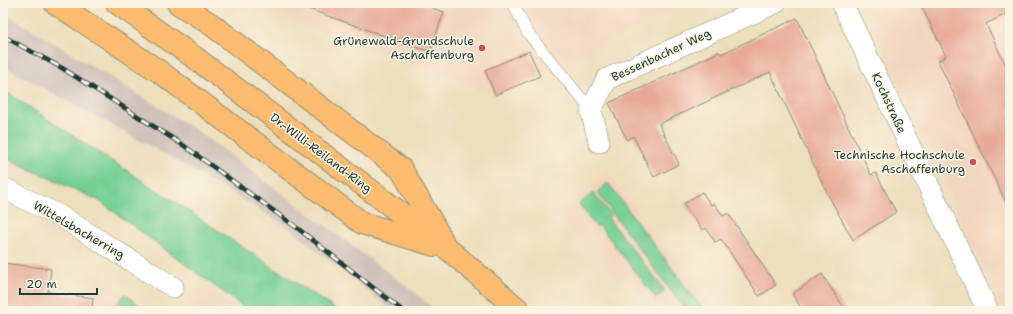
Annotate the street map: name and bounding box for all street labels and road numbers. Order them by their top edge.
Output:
street label: Bessenbacher Weg [609,25,713,85]
street label: Kochstraße [868,70,910,136]
street label: Dr.-Willi-Reiland-Ring [267,110,375,196]
street label: Wittelsbacherring [30,197,128,263]

